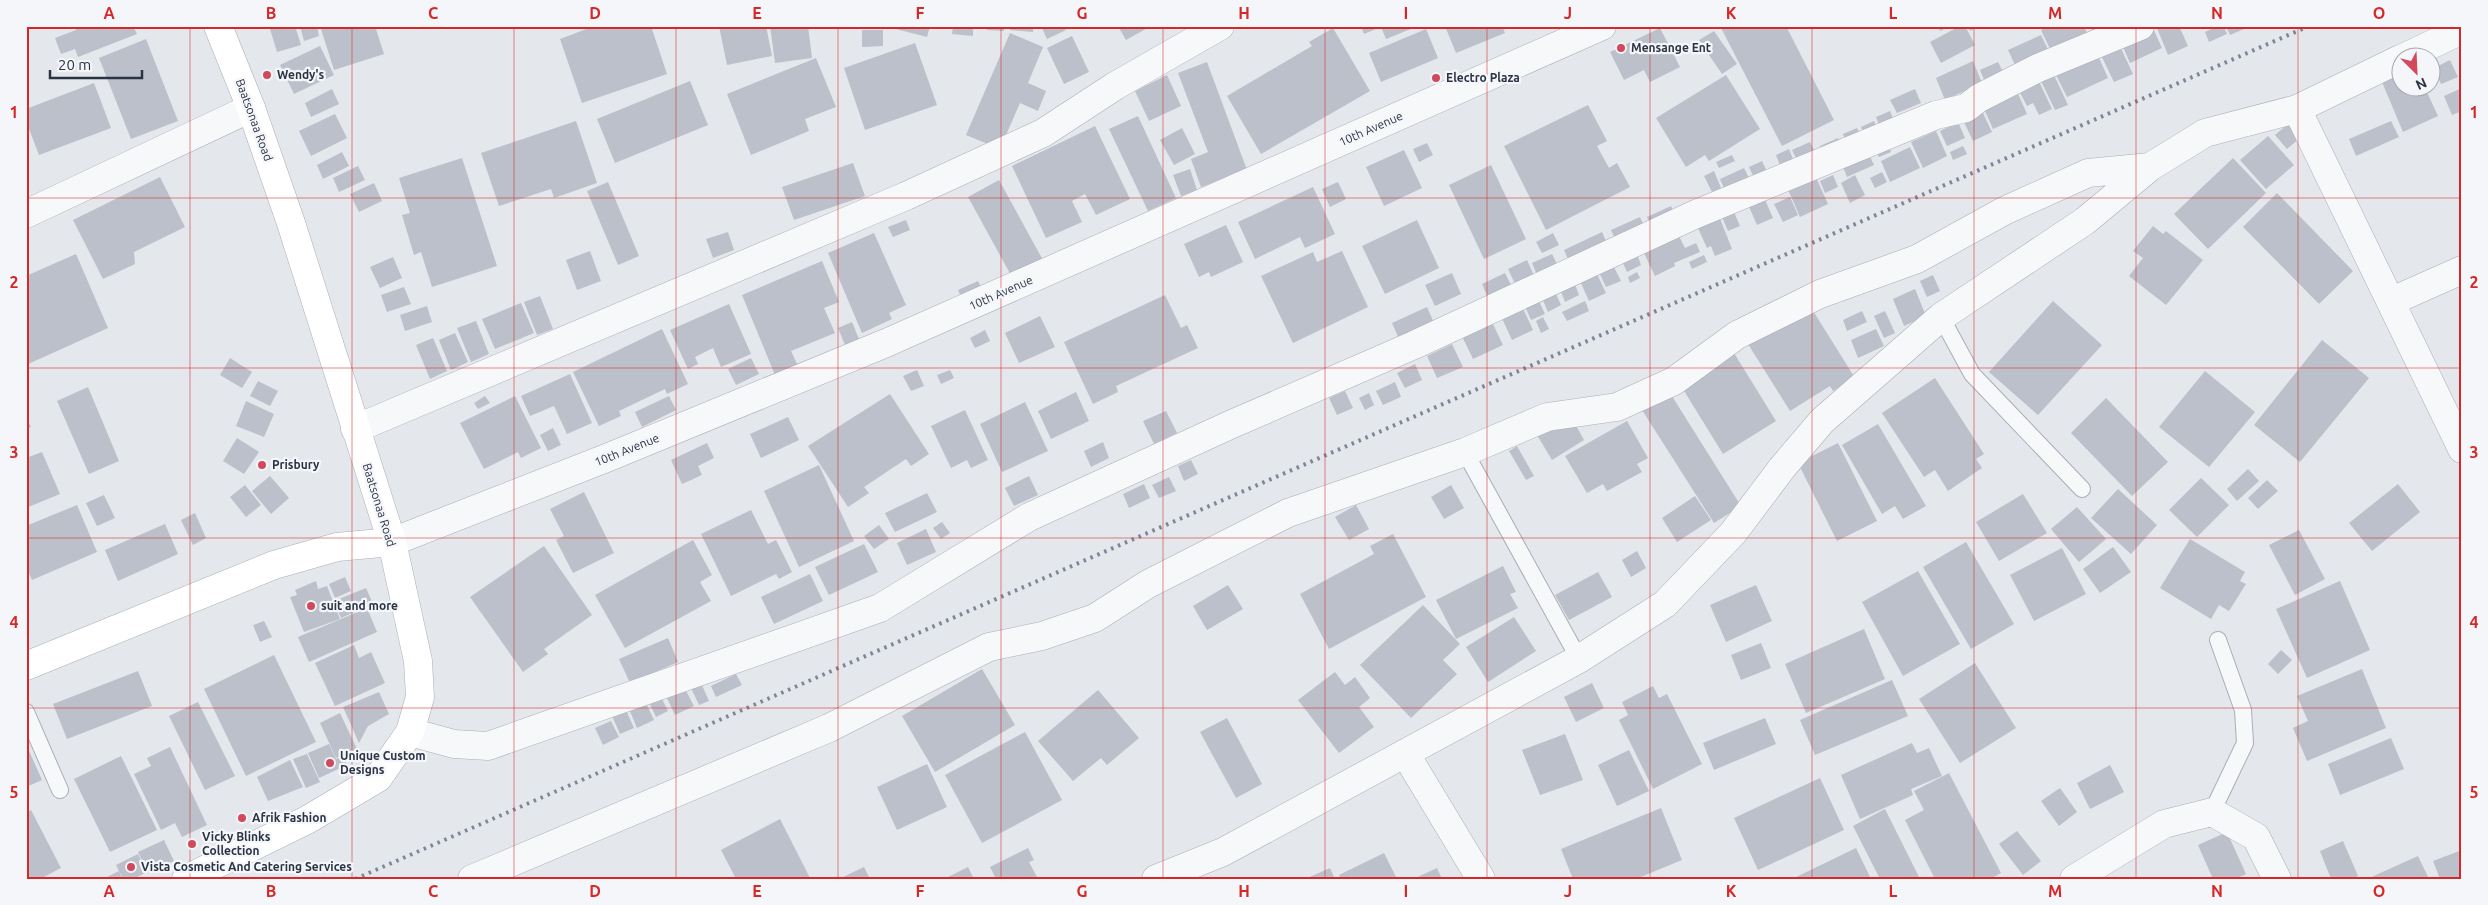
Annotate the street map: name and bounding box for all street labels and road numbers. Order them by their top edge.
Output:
street label: Baatsonaa Road [234,77,275,163]
street label: 10th Avenue [1337,109,1405,148]
street label: 10th Avenue [967,273,1035,312]
street label: 10th Avenue [593,431,661,468]
street label: Baatsonaa Road [361,462,398,548]

